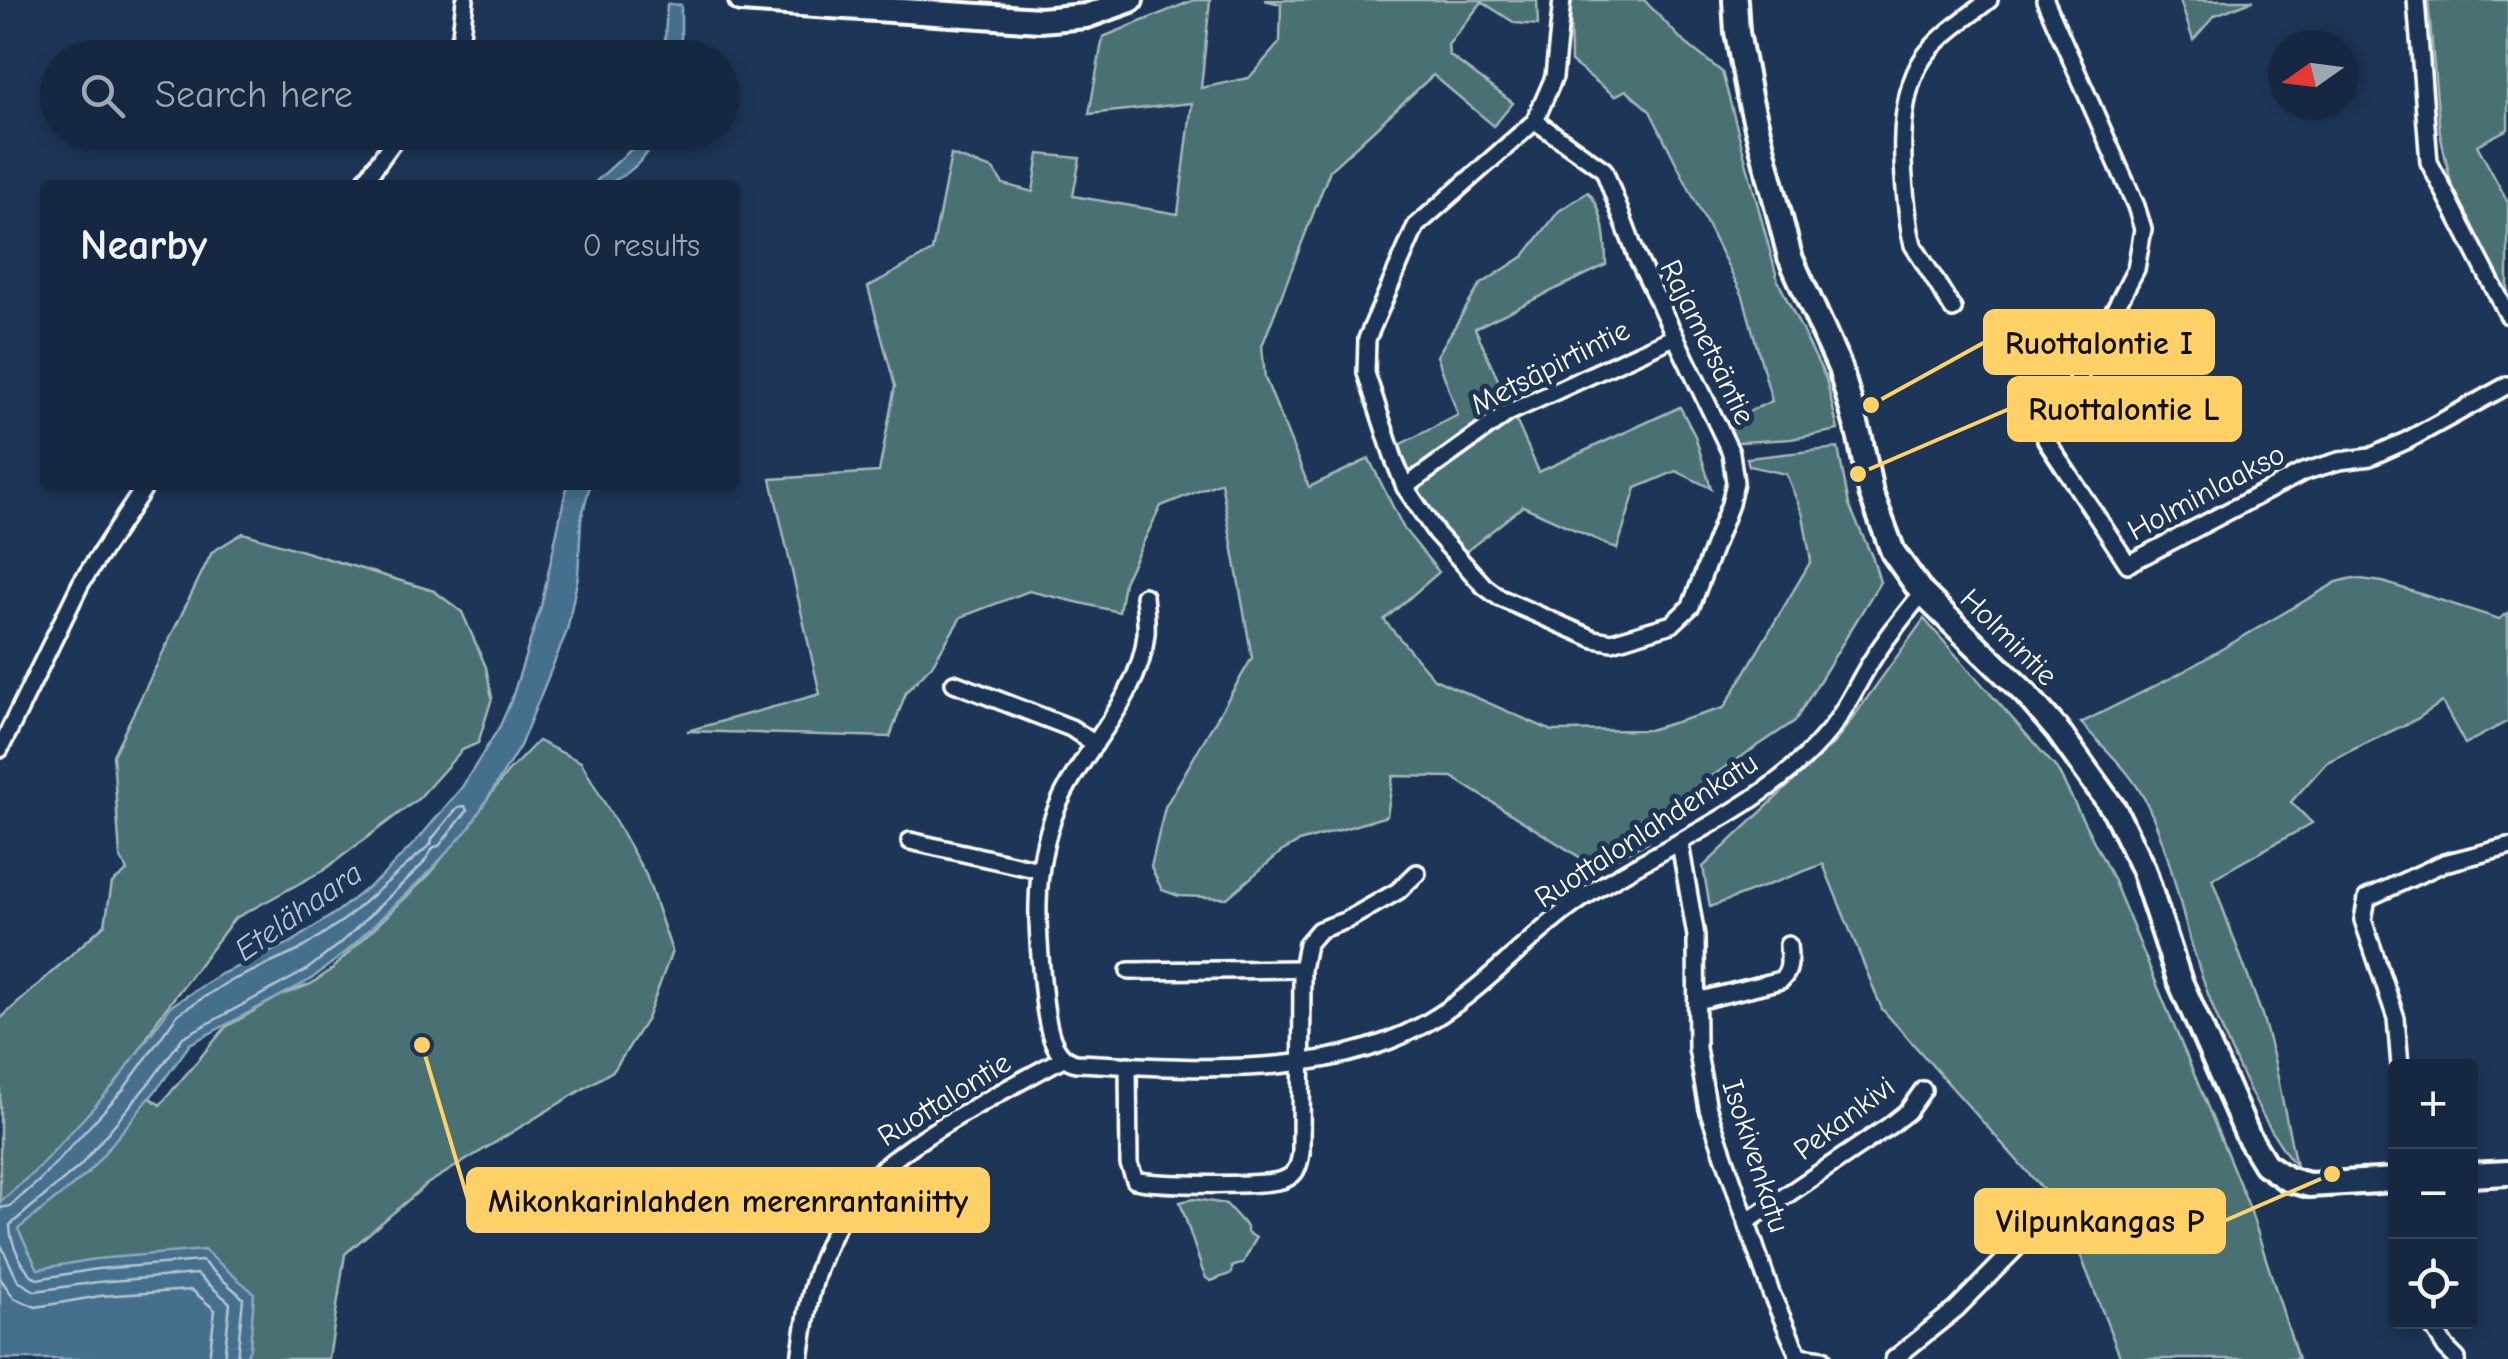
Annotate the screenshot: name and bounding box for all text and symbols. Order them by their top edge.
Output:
north arrow [2268,30,2358,120]
search box [40,40,740,150]
icon: search [75,68,130,123]
text: Search here [155,73,353,117]
text: Nearby [80,221,207,270]
text: 0 results [583,227,700,264]
street label: Rajametsäntie [1653,254,1762,430]
callout: Ruottalontie I [1985,311,2213,373]
street label: Metsäpirtintie [1465,312,1636,422]
text: Ruottalontie I [2005,325,2193,362]
callout: Ruottalontie L [2009,378,2240,440]
text: Ruottalontie L [2028,391,2220,428]
street label: Holminlaakso [2122,436,2291,548]
street label: Holmintie [1953,582,2064,693]
street label: Ruottalonlahdenkatu [1528,745,1764,916]
water label: Etelähaara [228,854,369,969]
street label: Ruottalontie [871,1045,1017,1154]
map controls [2388,1059,2478,1329]
button: + [2388,1059,2478,1149]
street label: Pekankivi [1787,1069,1902,1168]
street label: Isokivenkatu [1714,1076,1797,1237]
button: − [2388,1149,2478,1239]
callout: Mikonkarinlahden merenrantaniitty [468,1169,988,1231]
text: Mikonkarinlahden merenrantaniitty [488,1183,968,1220]
callout: Vilpunkangas P [1976,1190,2224,1252]
text: Vilpunkangas P [1996,1203,2204,1240]
button: locate [2388,1239,2478,1329]

